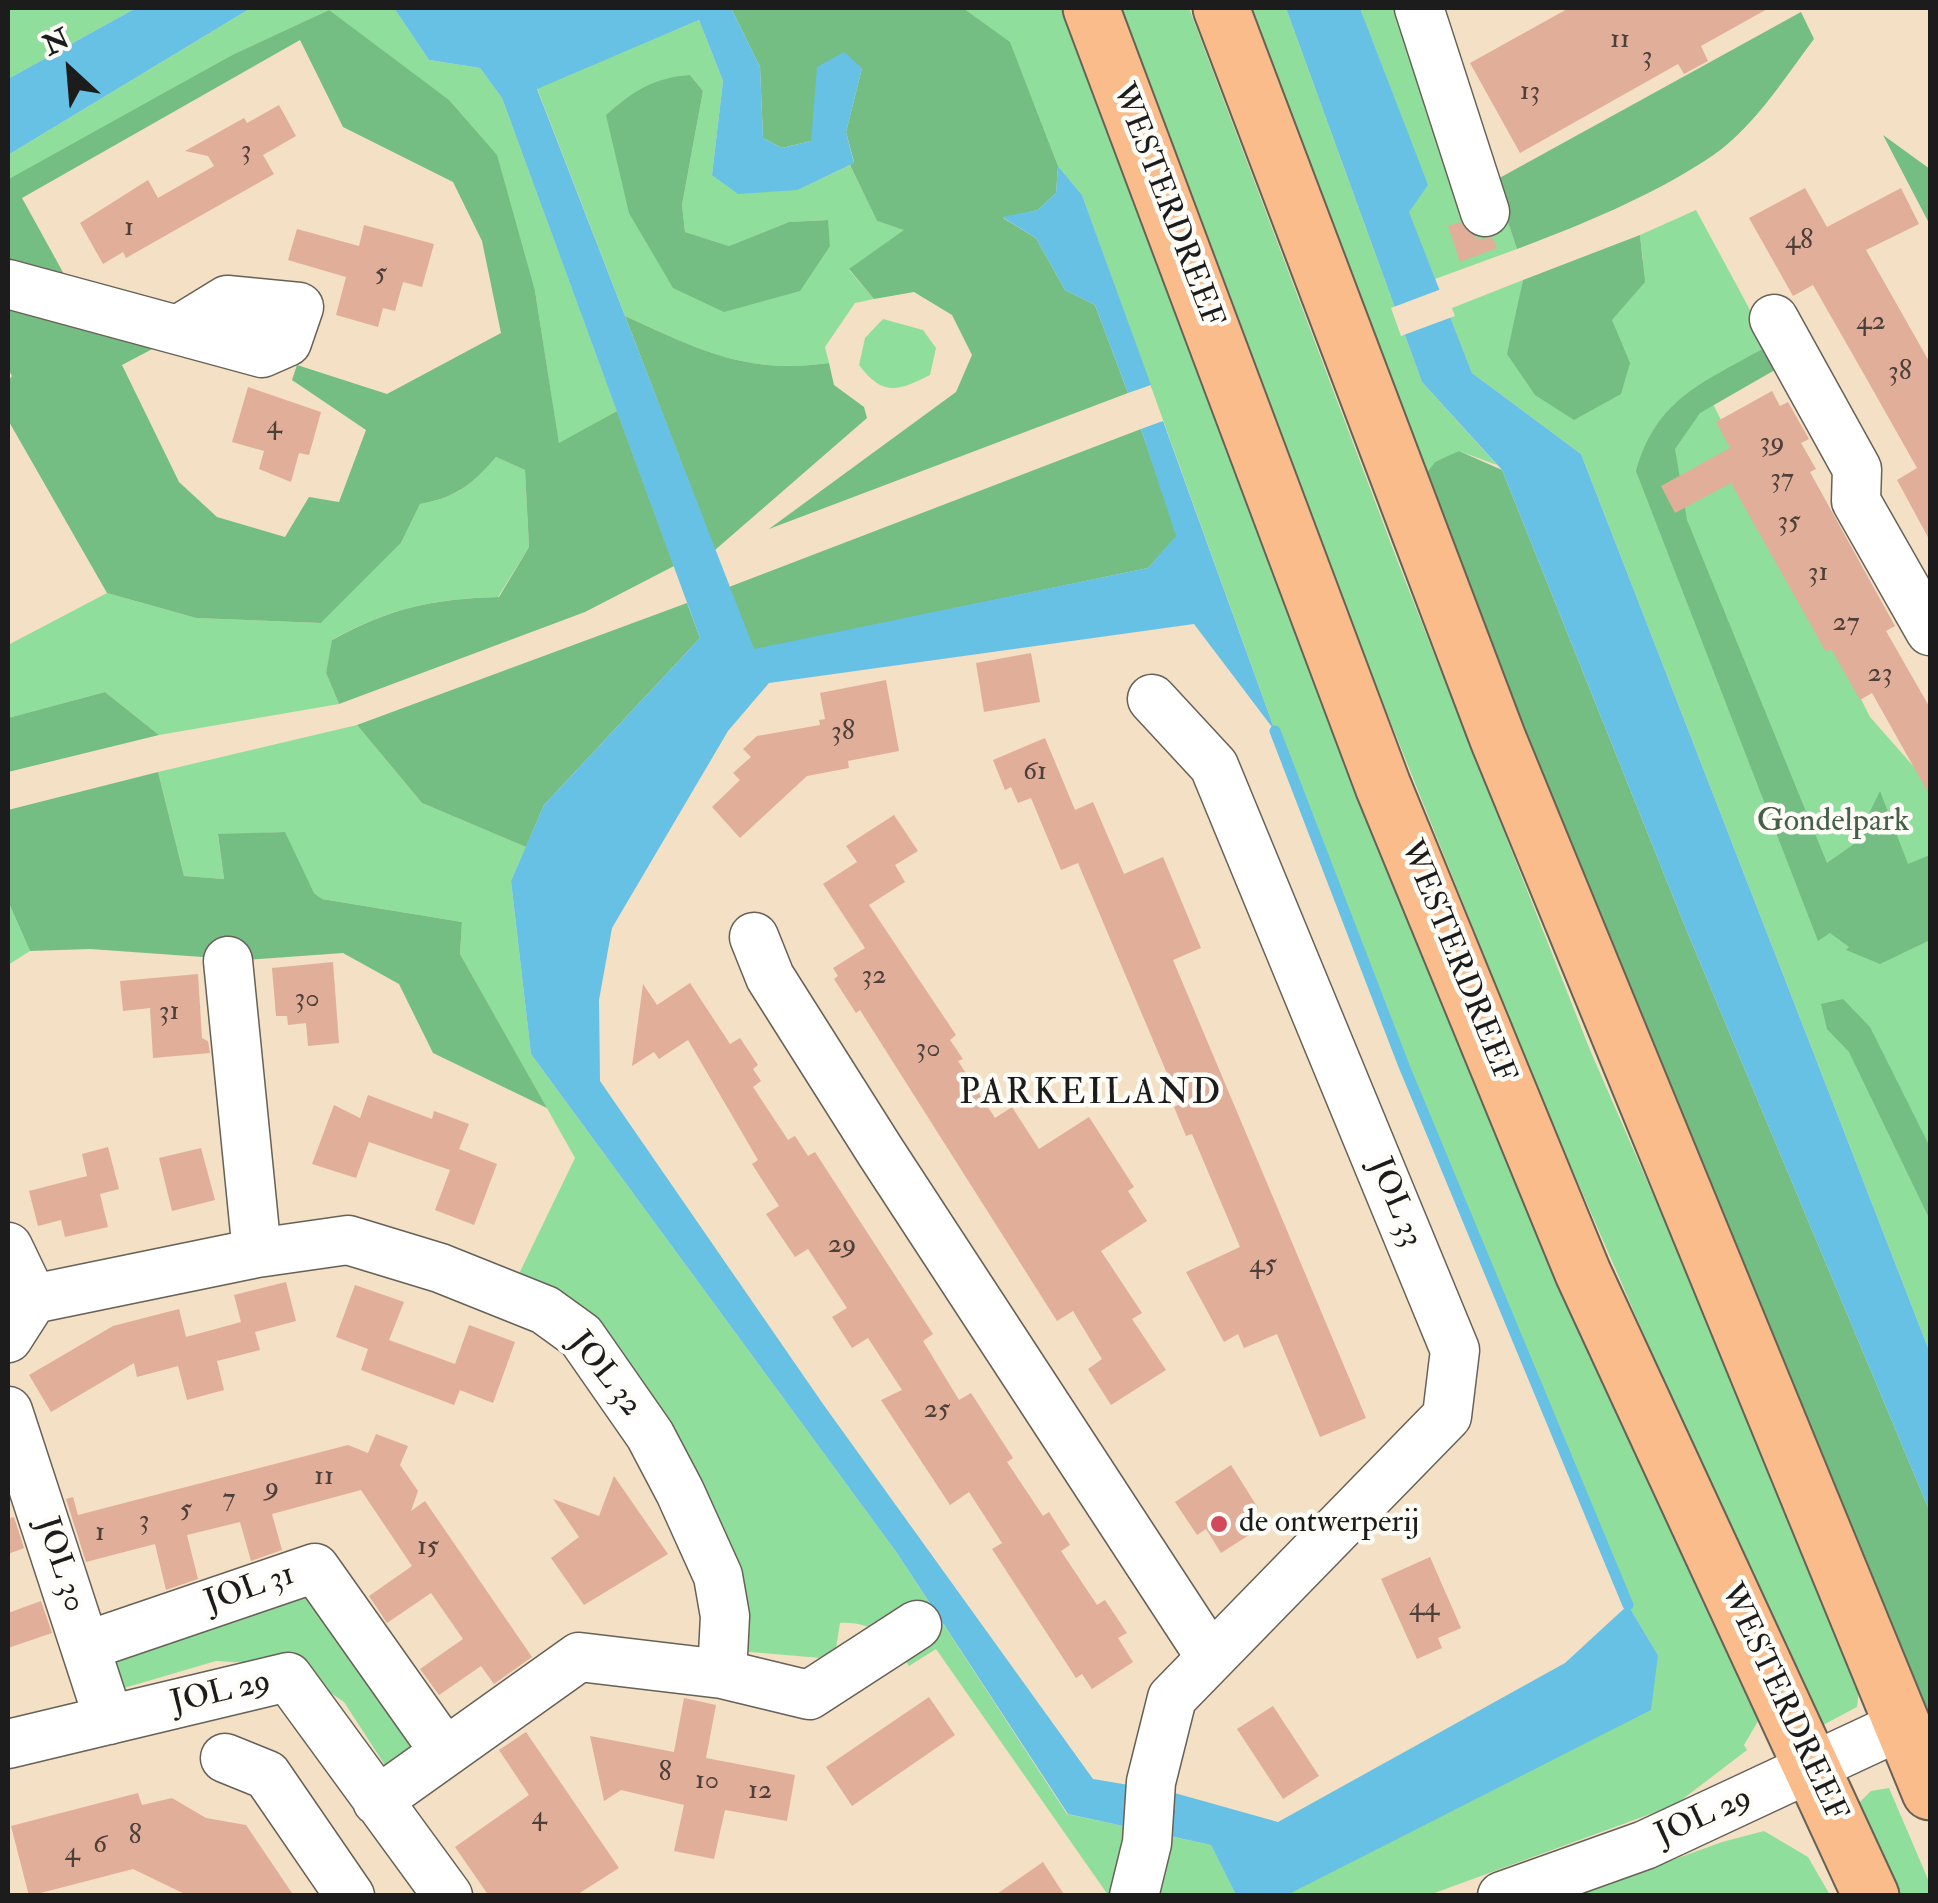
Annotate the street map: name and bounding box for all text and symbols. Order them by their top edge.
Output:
north arrow [20,20,120,120]
text: N [38,21,76,64]
house number: 11 [1610,24,1630,58]
house number: 3 [1642,41,1652,75]
house number: 13 [1520,76,1540,110]
street label: WESTERDREEF [1102,79,1230,333]
house number: 3 [241,135,251,169]
house number: 1 [124,212,134,246]
house number: 48 [1785,225,1813,259]
house number: 5 [375,258,387,292]
house number: 42 [1856,306,1886,340]
house number: 38 [1888,356,1912,390]
house number: 4 [266,410,282,444]
house number: 39 [1759,427,1785,461]
house number: 37 [1770,463,1794,497]
house number: 35 [1777,506,1801,540]
house number: 31 [1808,557,1828,591]
house number: 27 [1833,607,1859,641]
house number: 23 [1868,658,1892,692]
house number: 38 [831,716,855,750]
house number: 61 [1023,756,1047,790]
park label: Gondelpark [1757,804,1909,842]
street label: WESTERDREEF [1390,835,1522,1089]
house number: 32 [862,960,886,994]
house number: 30 [294,983,320,1017]
house number: 31 [159,996,179,1030]
house number: 30 [915,1033,941,1067]
district label: PARKEILAND [959,1074,1223,1116]
street label: JOL 33 [1359,1153,1429,1253]
house number: 29 [828,1229,856,1263]
house number: 45 [1249,1249,1277,1283]
street label: JOL 32 [559,1325,649,1425]
house number: 25 [924,1394,950,1428]
house number: 11 [314,1461,334,1495]
house number: 9 [265,1472,279,1506]
house number: 7 [223,1483,235,1517]
house number: 5 [180,1494,192,1528]
house number: 3 [139,1505,149,1539]
place label: de ontwerperij [1239,1505,1419,1543]
street label: JOL 30 [26,1513,92,1617]
marker: de ontwerperij [1208,1513,1230,1535]
house number: 1 [95,1517,105,1551]
house number: 15 [417,1531,439,1565]
street label: JOL 31 [200,1557,300,1623]
street label: WESTERDREEF [1710,1578,1854,1828]
house number: 44 [1409,1592,1439,1626]
street label: JOL 29 [167,1664,275,1724]
house number: 8 [658,1757,672,1791]
house number: 10 [695,1765,719,1799]
house number: 12 [748,1775,772,1809]
street label: JOL 29 [1650,1780,1758,1856]
house number: 4 [531,1801,547,1835]
house number: 8 [128,1820,142,1854]
house number: 6 [93,1829,107,1863]
house number: 4 [64,1837,80,1871]

